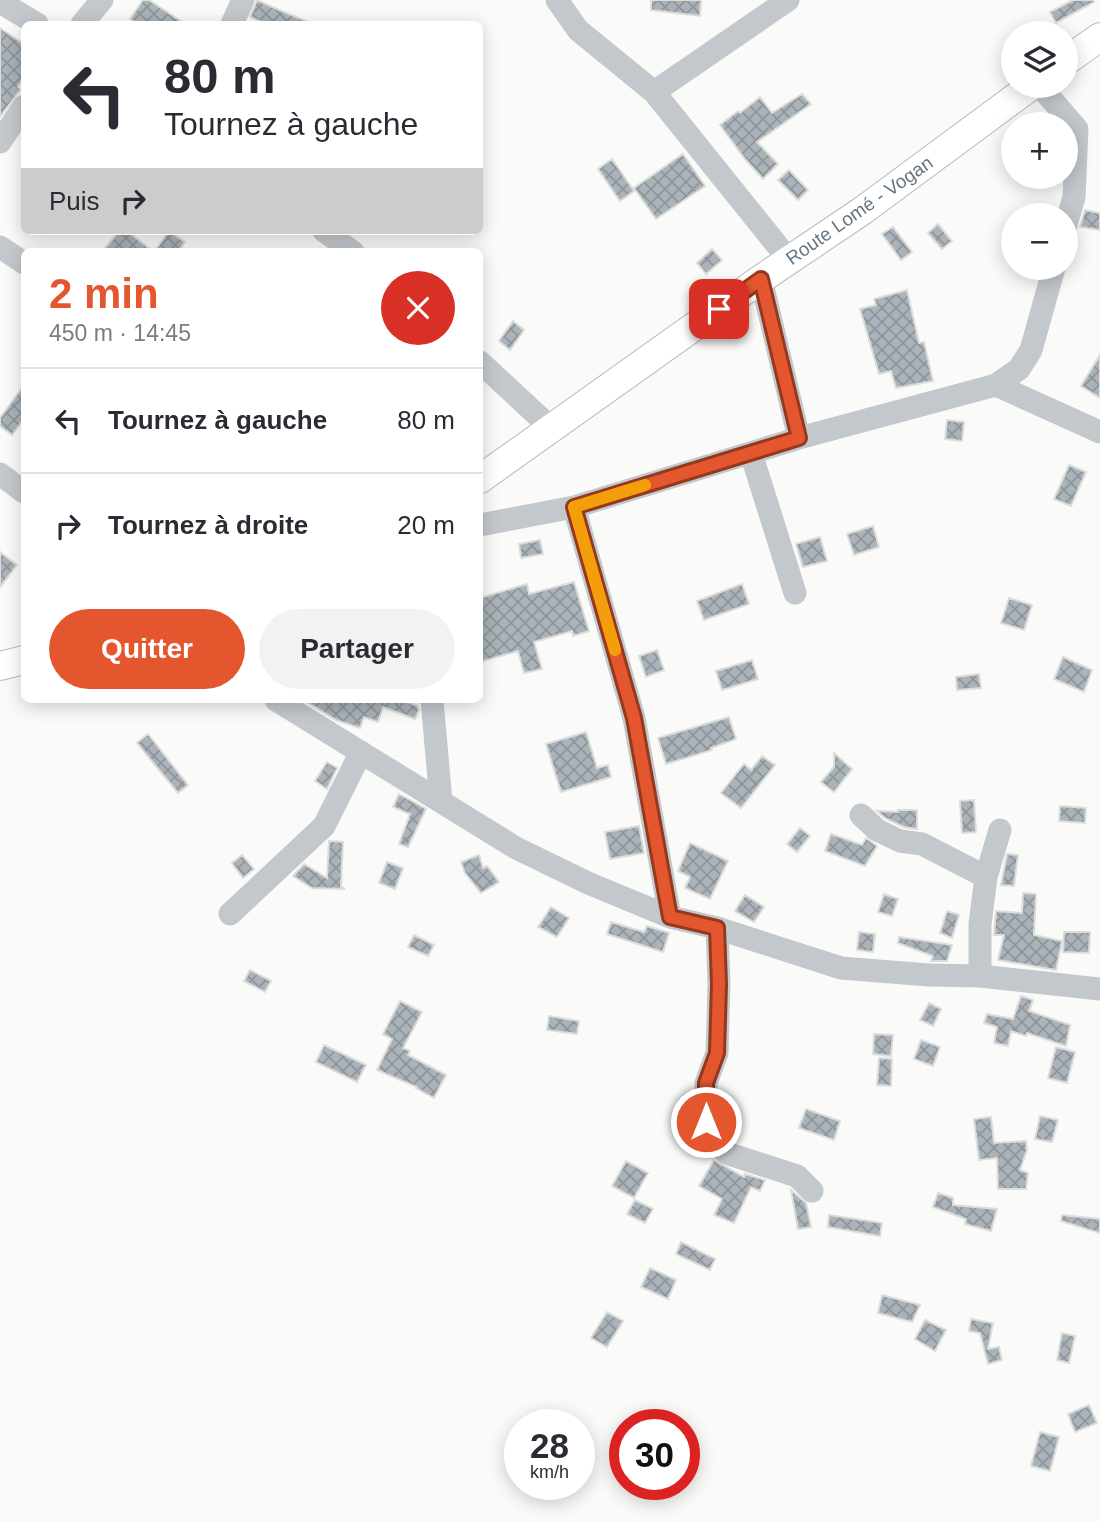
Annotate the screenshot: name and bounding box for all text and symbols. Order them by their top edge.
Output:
map controls [1001,21,1078,280]
button: layers [1001,21,1078,98]
icon: left [49,49,140,140]
text: 80 m [164,49,276,103]
text: Tournez à gauche [164,106,418,142]
button: + [1001,112,1078,189]
street label: Route Lomé - Vogan [782,152,937,269]
icon: right [114,182,152,220]
text: Puis [49,186,100,216]
button: − [1001,203,1078,280]
text: 2 min [49,270,159,317]
button: close [381,271,455,345]
pin [689,279,749,339]
icon: arrive [700,290,738,328]
text: 450 m · 14:45 [49,320,191,346]
icon: left [49,402,87,440]
text: Tournez à gauche [108,405,327,435]
text: 80 m [397,405,455,435]
icon: right [49,507,87,545]
text: Tournez à droite [108,510,308,540]
text: 20 m [397,510,455,540]
button: Quitter [49,609,245,689]
button: Partager [259,609,455,689]
position arrow [669,1085,743,1159]
speed limit sign: 30 [609,1409,700,1500]
text: 28 [530,1426,569,1465]
text: km/h [530,1462,569,1482]

